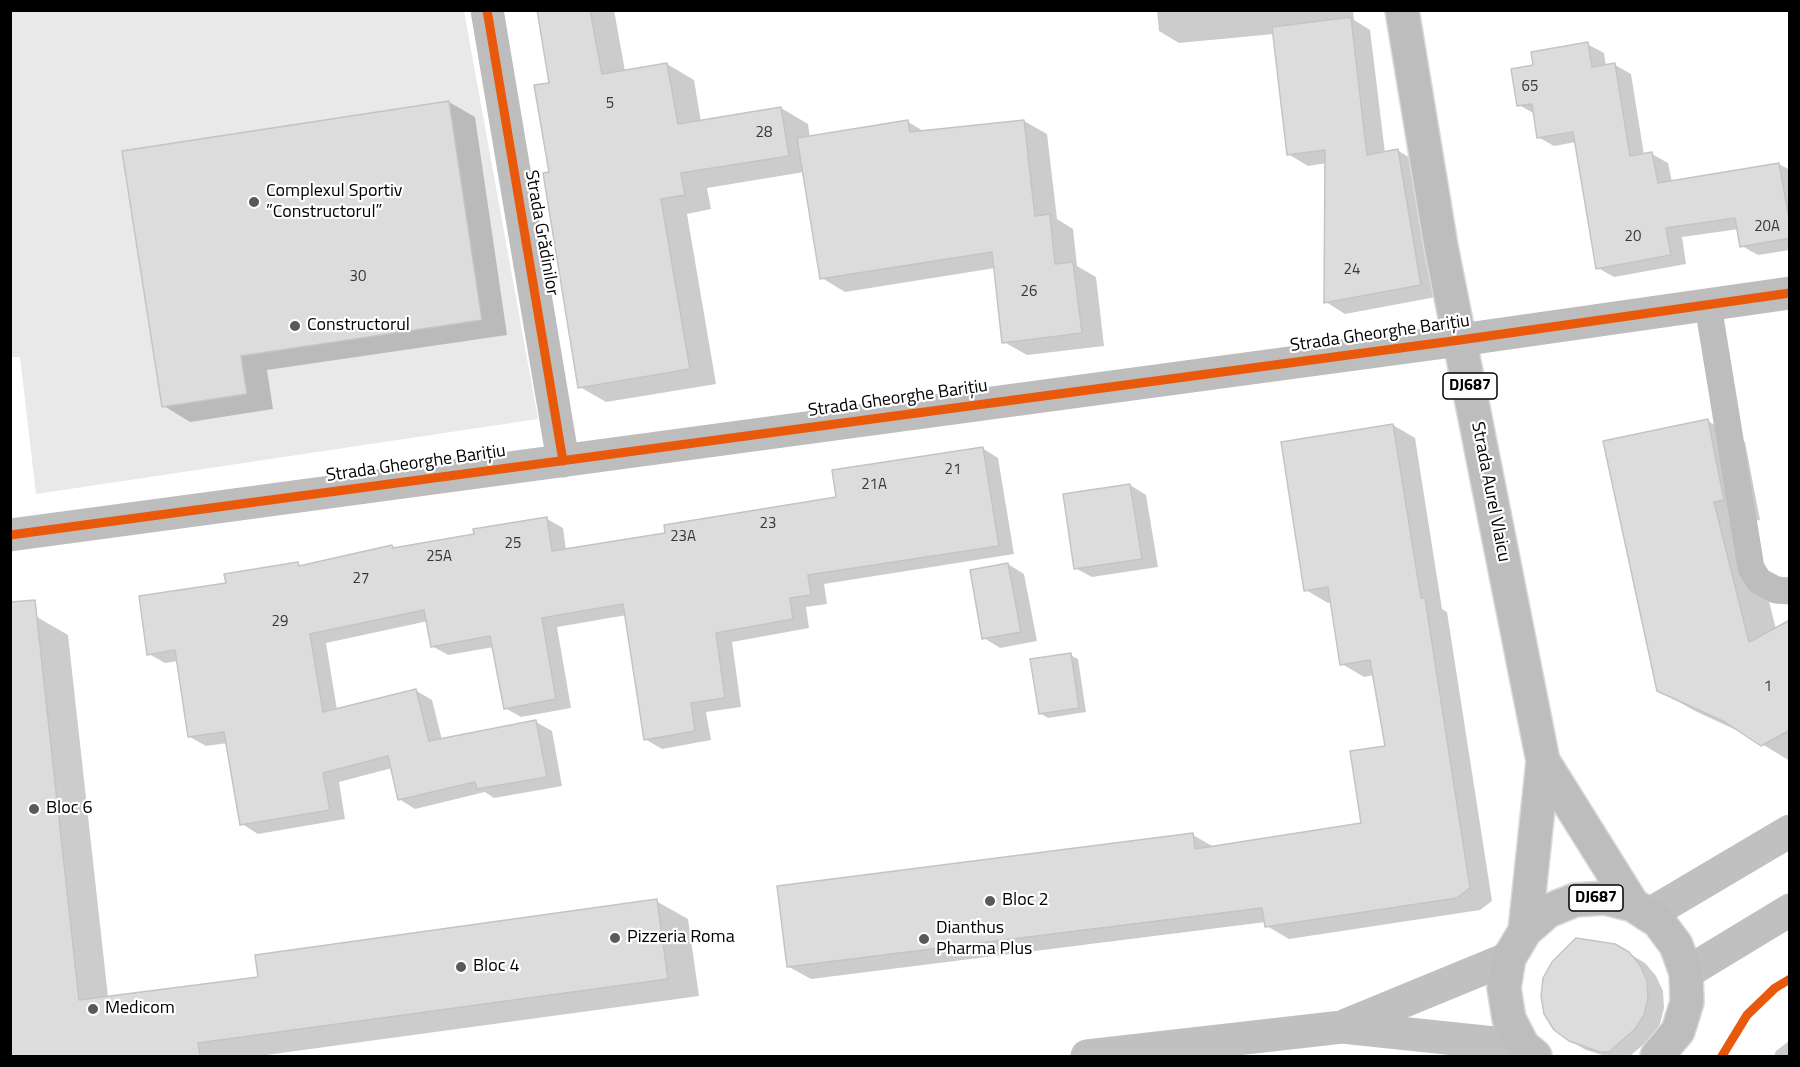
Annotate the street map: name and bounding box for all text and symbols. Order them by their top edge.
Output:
house number: 65 [1522,78,1538,96]
house number: 5 [606,95,614,113]
house number: 28 [756,124,772,142]
street label: Strada Grădinilor [519,169,563,297]
place label: Complexul Sportiv ”Constructorul” [266,181,403,224]
marker: Complexul Sportiv ”Constructorul” [247,195,261,209]
house number: 20A [1754,218,1780,236]
house number: 20 [1625,228,1641,246]
house number: 24 [1344,261,1360,279]
house number: 30 [350,268,366,286]
house number: 26 [1021,283,1037,301]
street label: Strada Gheorghe Barițiu [1289,311,1471,357]
place label: Constructorul [307,315,410,337]
marker: Constructorul [288,319,302,333]
road number: DJ687 [1443,373,1497,399]
street label: Strada Gheorghe Barițiu [807,376,989,422]
street label: Strada Aurel Vlaicu [1466,420,1514,564]
street label: Strada Gheorghe Barițiu [325,441,507,487]
house number: 21 [945,461,961,479]
house number: 21A [861,476,887,494]
house number: 23 [760,515,776,533]
house number: 23A [670,528,696,546]
house number: 25 [505,535,521,553]
house number: 25A [426,548,452,566]
house number: 27 [353,570,369,588]
house number: 29 [272,613,288,631]
house number: 1 [1764,678,1772,696]
place label: Bloc 6 [46,798,93,820]
marker: Bloc 6 [27,802,41,816]
road number: DJ687 [1569,885,1623,911]
place label: Bloc 2 [1002,890,1049,912]
marker: Bloc 2 [983,894,997,908]
place label: Dianthus Pharma Plus [936,918,1032,960]
place label: Pizzeria Roma [627,927,735,949]
marker: Pizzeria Roma [608,931,622,945]
marker: Dianthus Pharma Plus [917,932,931,946]
place label: Bloc 4 [473,956,520,978]
marker: Bloc 4 [454,960,468,974]
place label: Medicom [105,998,175,1020]
marker: Medicom [86,1002,100,1016]

